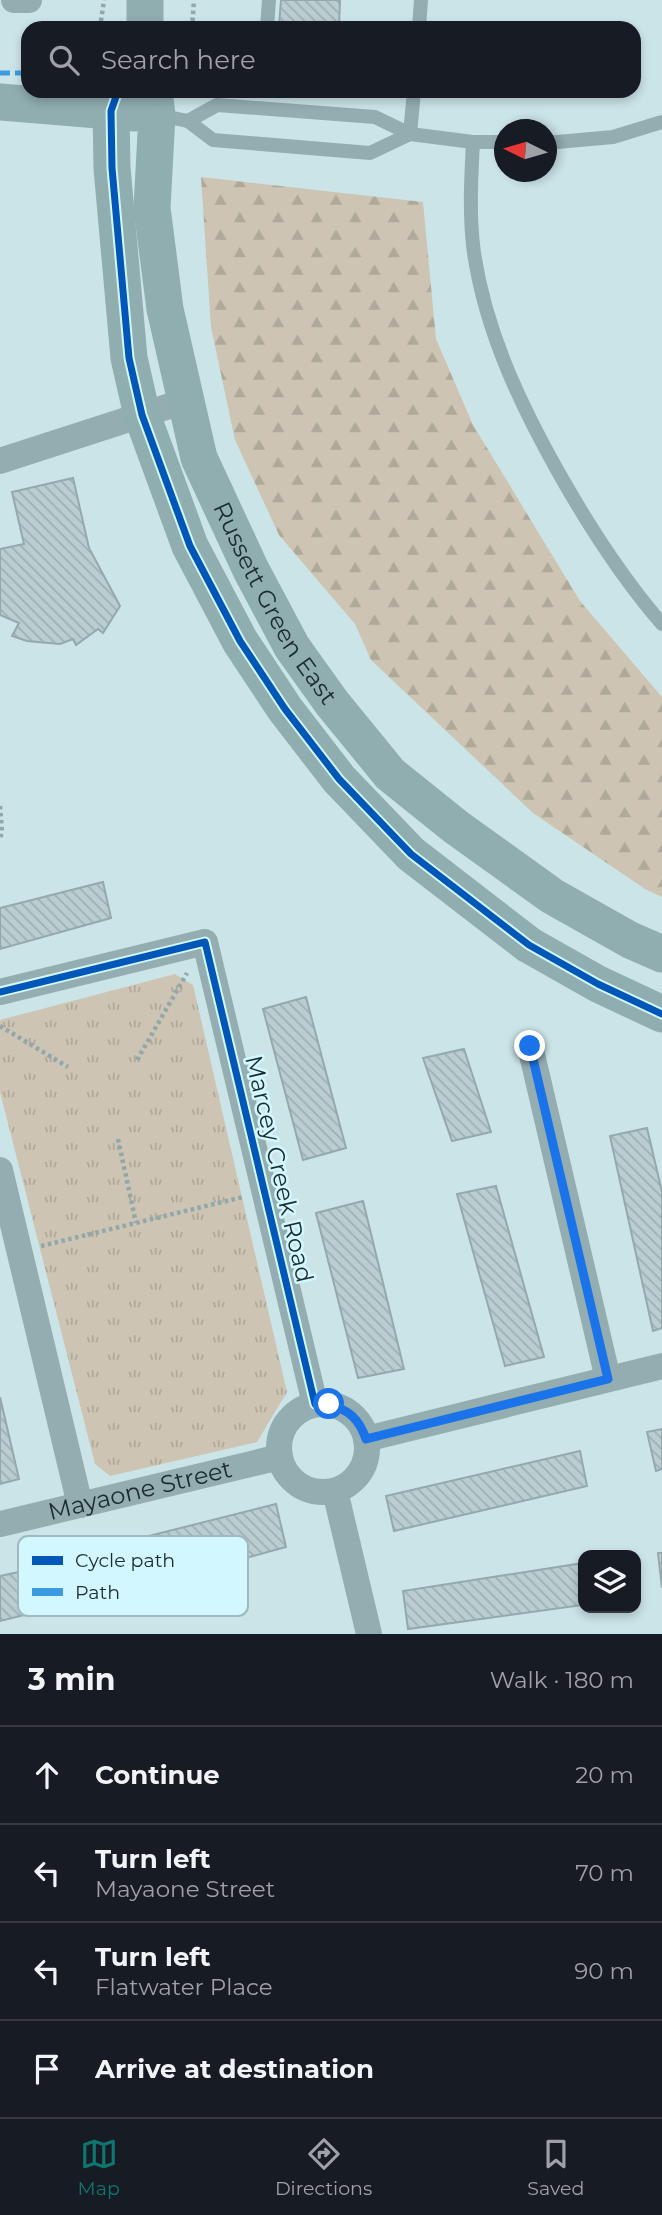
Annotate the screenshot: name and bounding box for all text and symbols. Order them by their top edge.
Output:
search box [21,21,641,98]
icon: search [45,41,83,79]
text: Search here [101,44,256,76]
north arrow [494,119,557,182]
street label: Russett Green East [207,497,343,710]
route end [514,1030,545,1061]
street label: Marcey Creek Road [239,1053,320,1285]
route start [313,1388,344,1419]
street label: Mayaone Street [45,1454,235,1526]
legend [18,1536,248,1616]
text: Cycle path [75,1549,175,1572]
map controls [578,1550,641,1613]
button: layers [578,1550,641,1613]
text: Path [75,1581,120,1604]
text: 3 min [28,1661,115,1698]
text: Walk · 180 m [490,1666,634,1694]
icon: ahead [28,1756,66,1794]
text: Continue [95,1759,220,1791]
text: 20 m [575,1761,634,1789]
text: Turn left [95,1843,211,1875]
icon: left [28,1854,66,1892]
text: 70 m [575,1859,634,1887]
text: Mayaone Street [95,1875,275,1903]
text: Turn left [95,1941,211,1973]
icon: left [28,1952,66,1990]
text: 90 m [574,1957,634,1985]
text: Flatwater Place [95,1973,273,2001]
icon: arrive [28,2050,66,2088]
text: Arrive at destination [95,2053,374,2085]
tab: Map [78,2135,120,2200]
tab: Directions [275,2135,372,2200]
tab: Saved [527,2135,584,2200]

